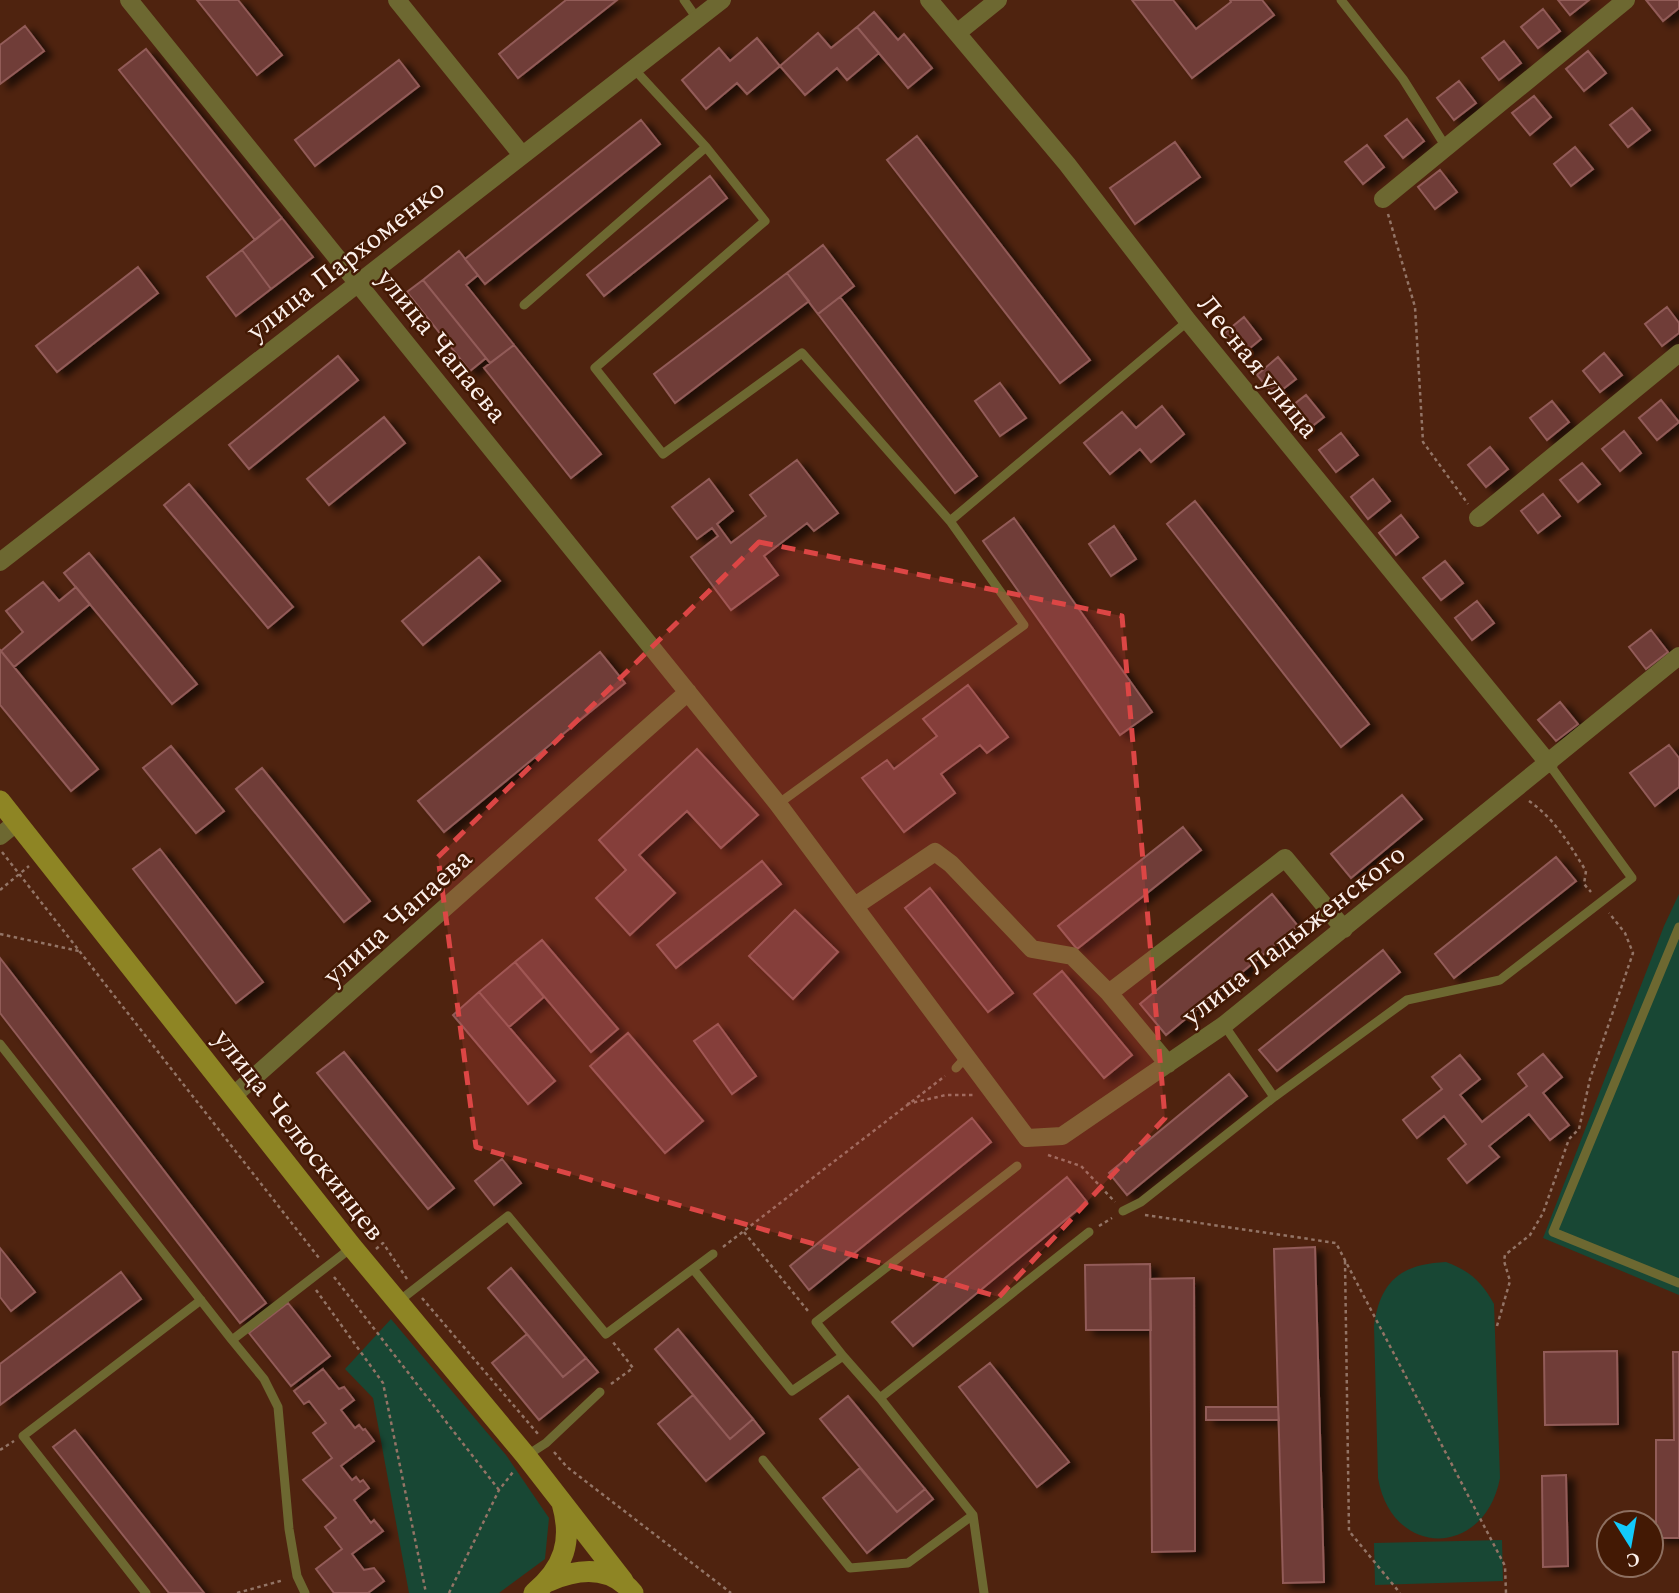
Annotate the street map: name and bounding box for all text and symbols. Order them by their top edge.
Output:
street label: улица Пархоменко [236,169,455,352]
street label: улица Чапаева [365,258,518,433]
street label: Лесная улица [1186,285,1330,449]
street label: улица Ладыженского [1172,834,1415,1037]
street label: улица Чапаева [313,838,483,997]
street label: улица Челюскинцев [202,1019,395,1250]
north arrow [1595,1509,1665,1579]
text: С [1624,1544,1642,1575]

